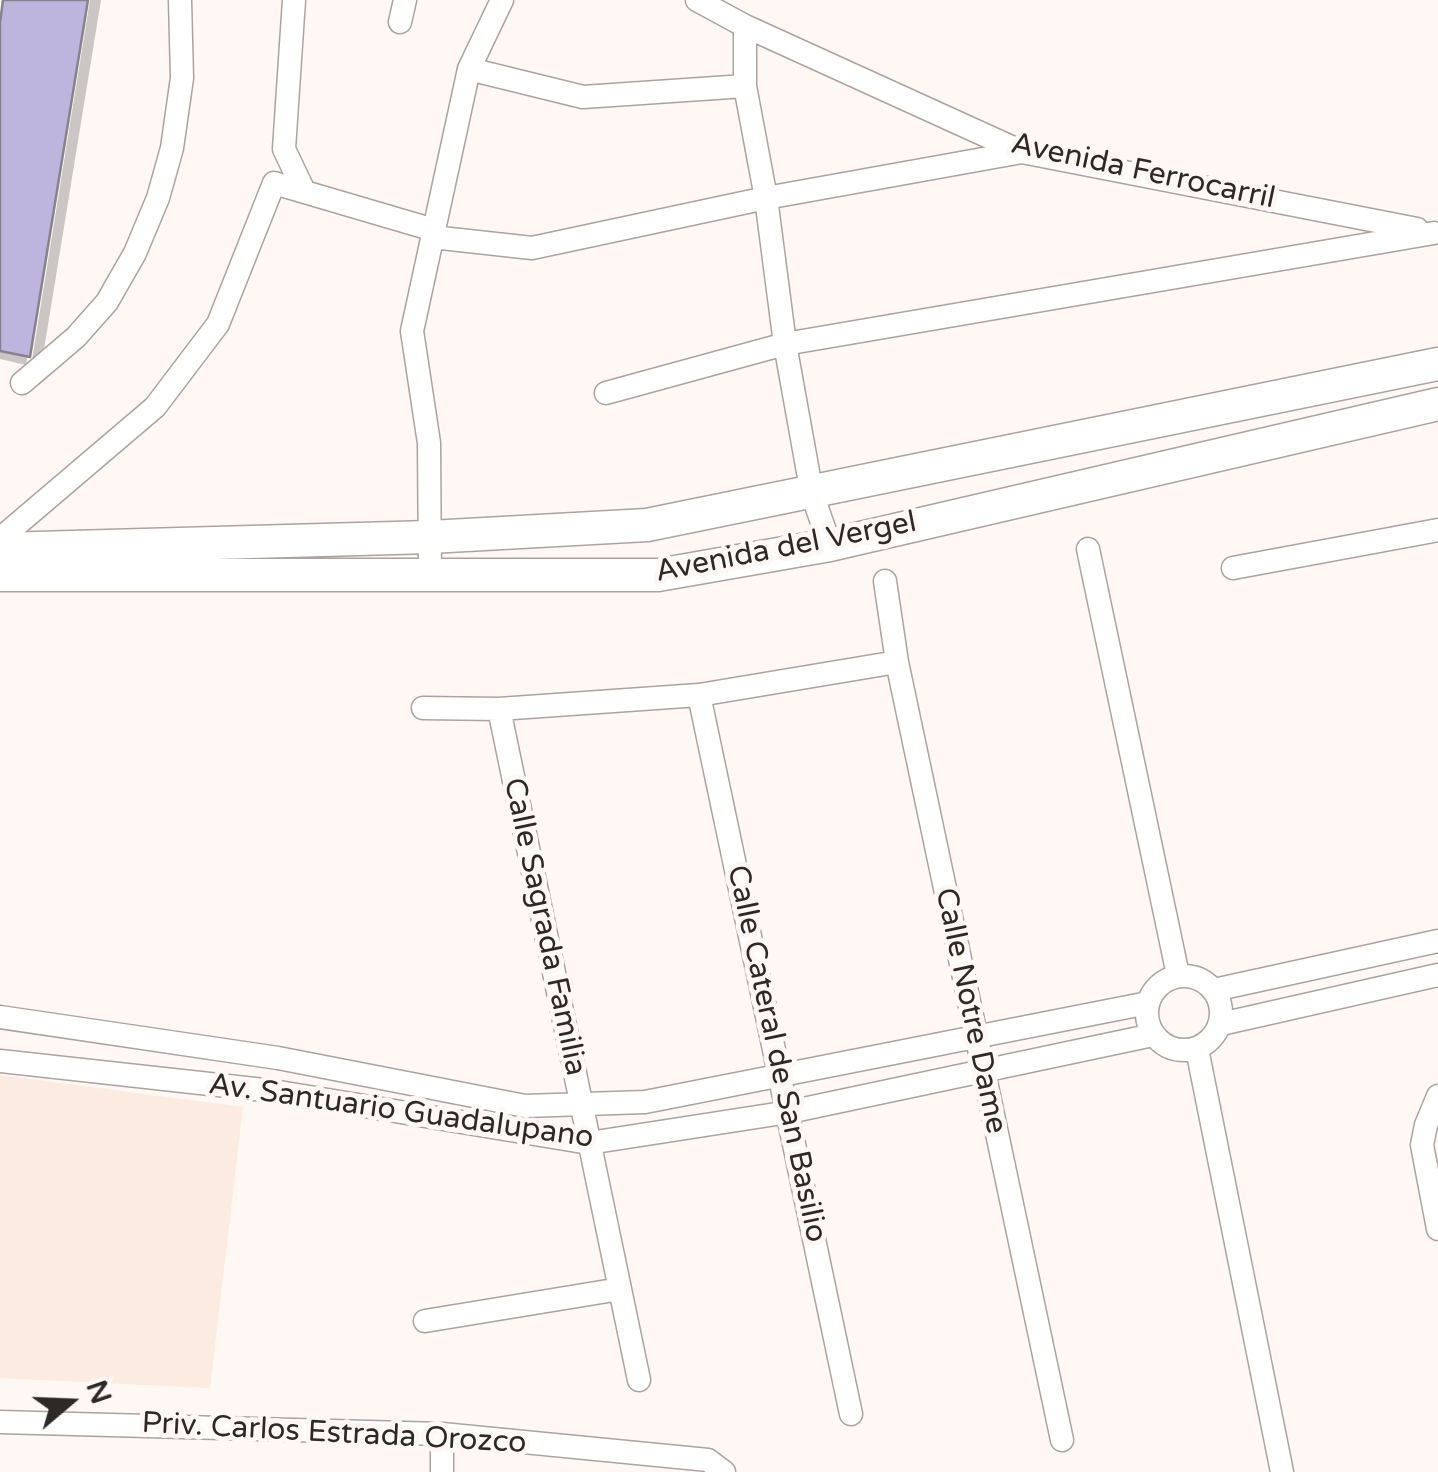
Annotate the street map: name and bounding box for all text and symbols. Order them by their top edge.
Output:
street label: Avenida Ferrocarril [1008,126,1278,218]
street label: Avenida del Vergel [652,505,920,591]
street label: Calle Sagrada Familia [495,775,593,1079]
street label: Calle Cateral de San Basilio [718,862,834,1246]
street label: Calle Notre Dame [926,885,1014,1137]
street label: Av. Santuario Guadalupano [206,1067,596,1157]
north arrow [20,1352,120,1452]
text: N [79,1376,118,1408]
street label: Priv. Carlos Estrada Orozco [141,1406,527,1462]

